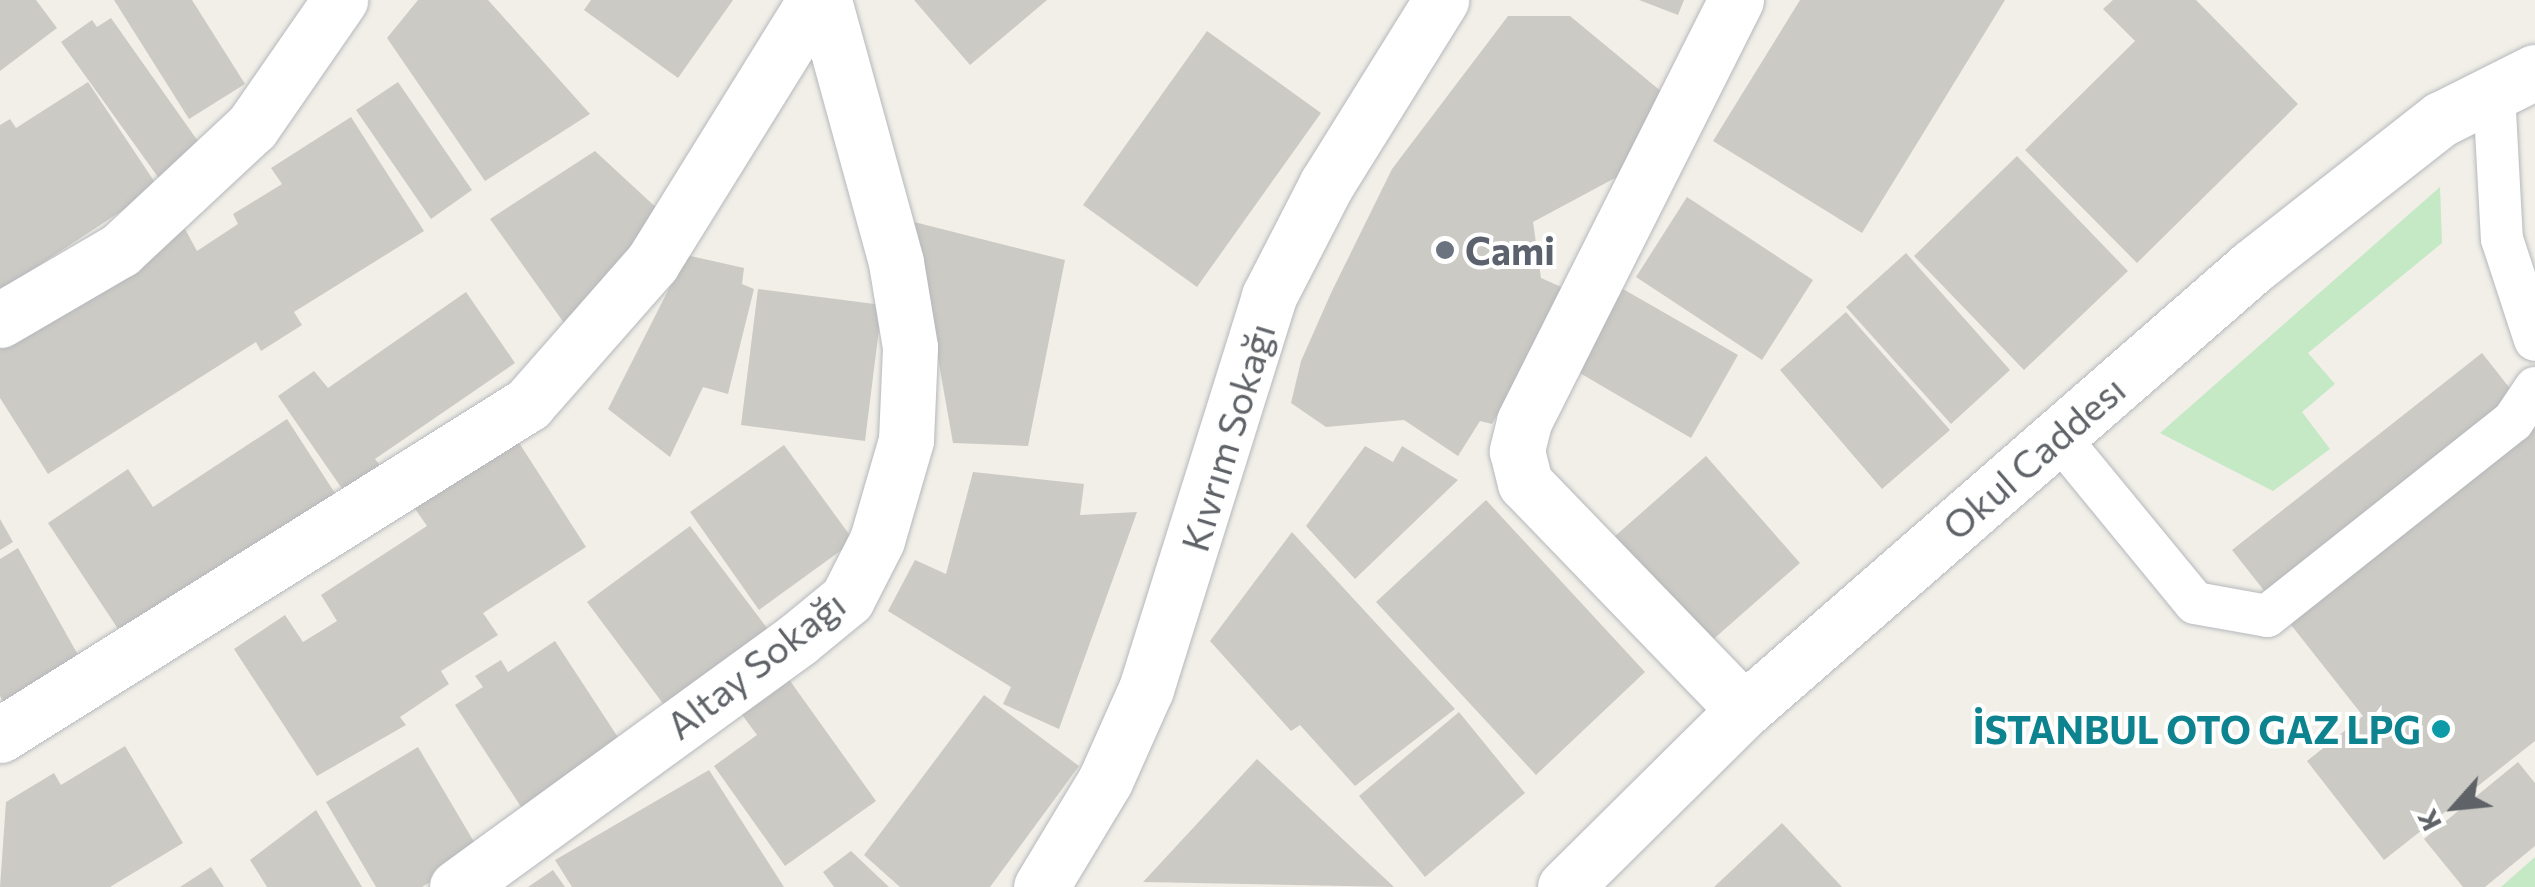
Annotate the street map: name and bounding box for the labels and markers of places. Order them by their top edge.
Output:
place label: Cami [1465,227,1555,273]
marker: Cami [1434,239,1456,261]
place label: İSTANBUL OTO GAZ LPG [1973,706,2421,752]
marker: İSTANBUL OTO GAZ LPG [2430,718,2452,740]

